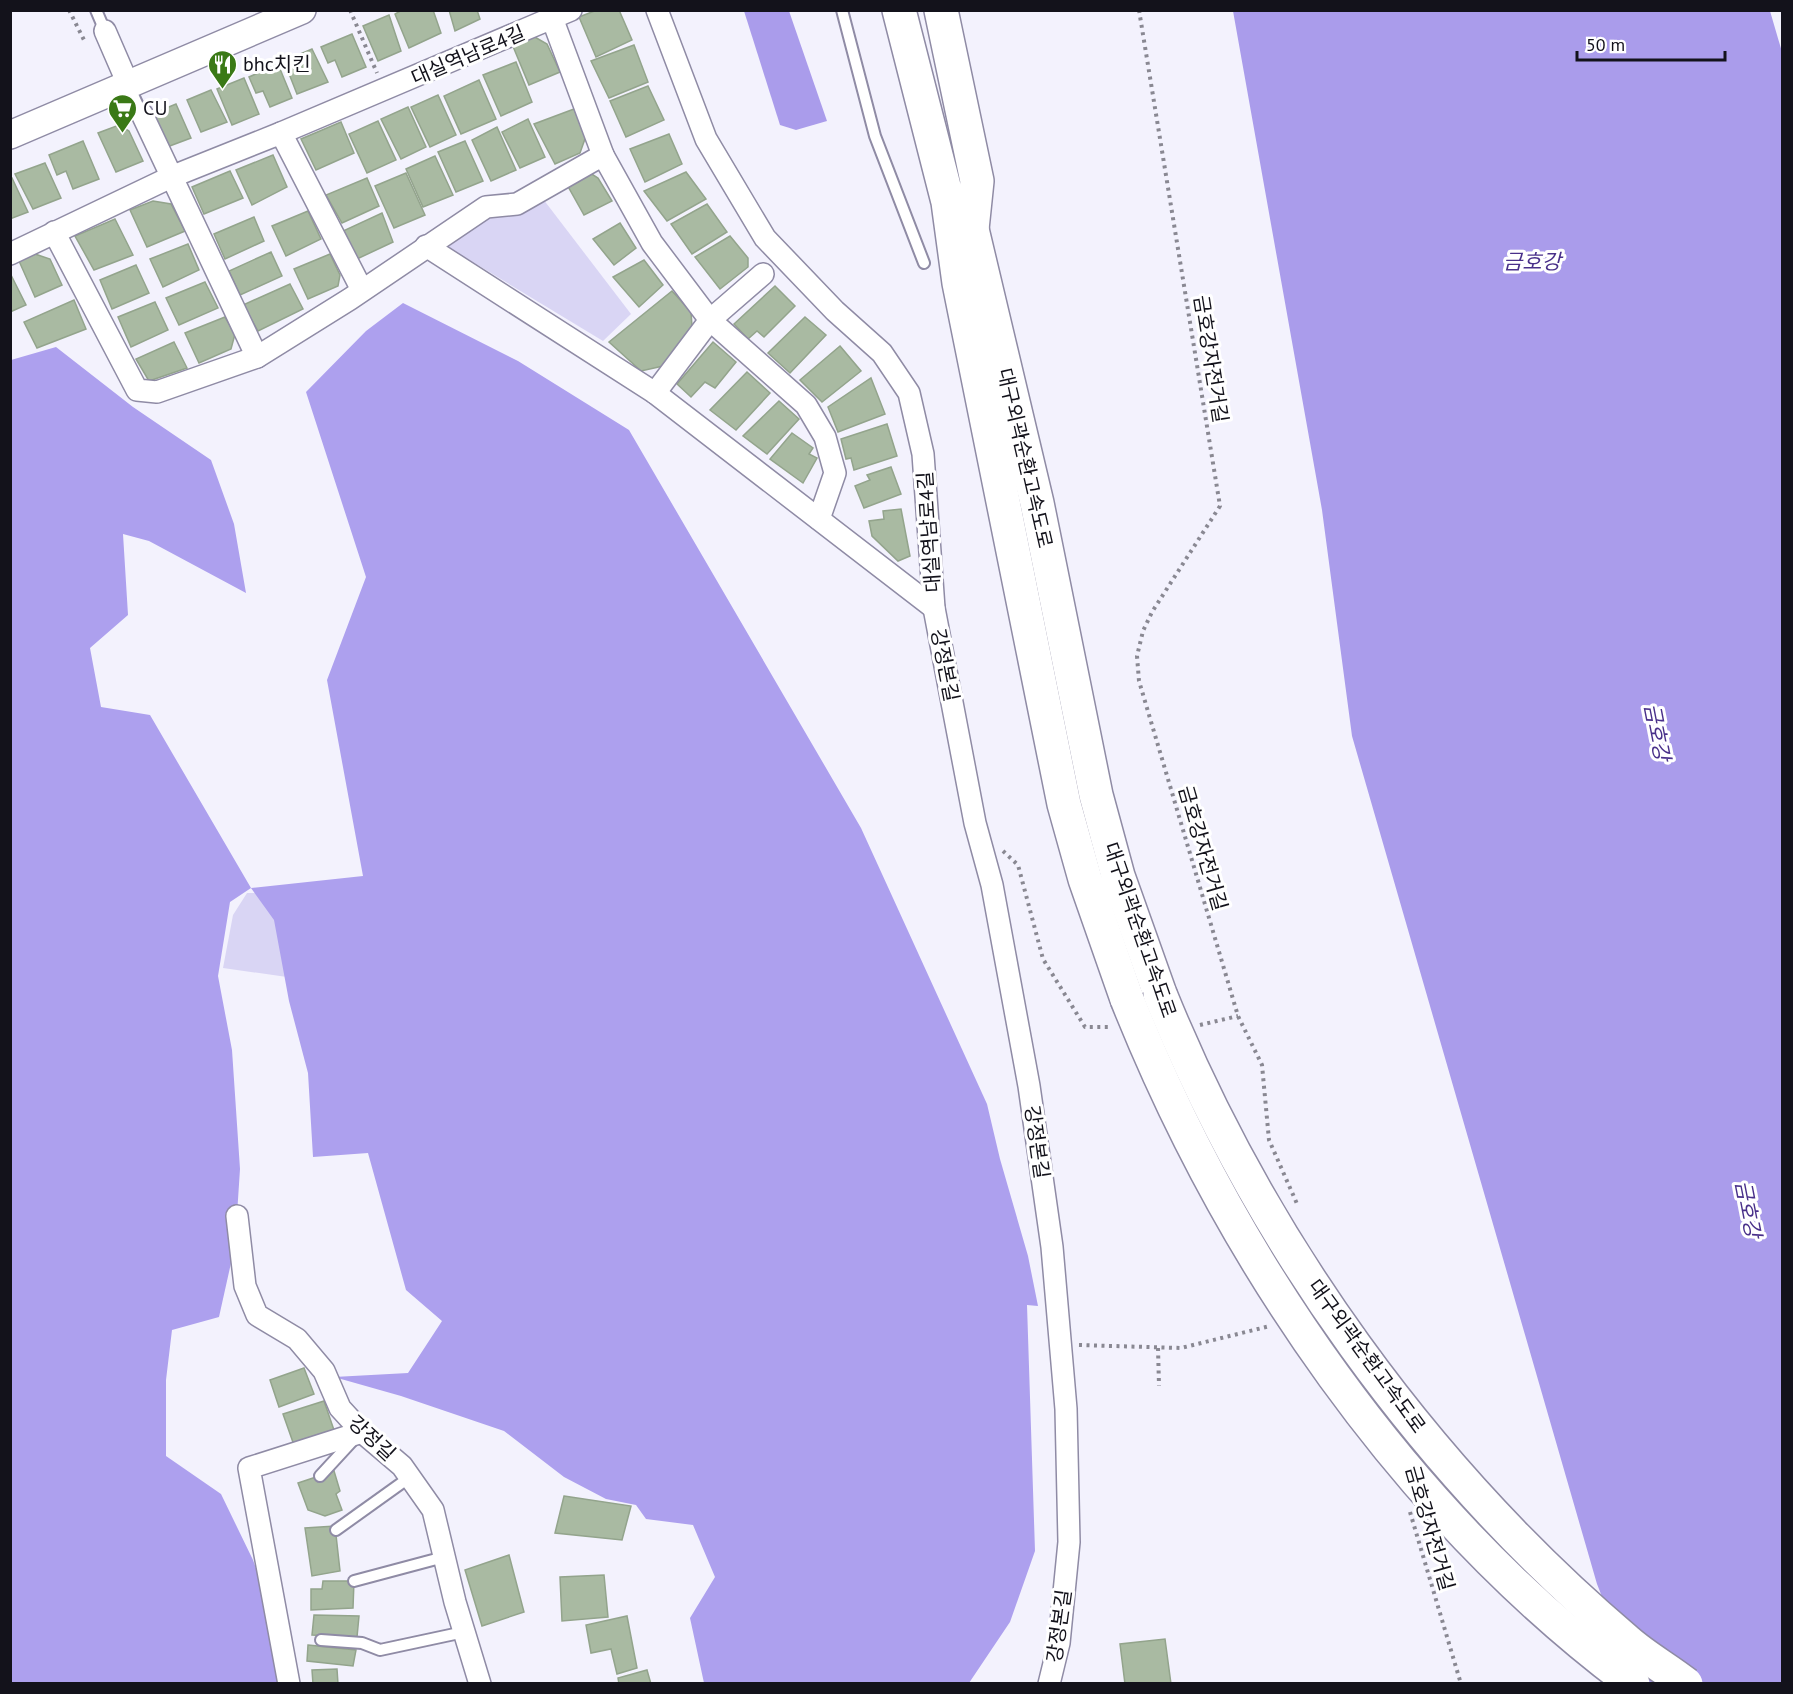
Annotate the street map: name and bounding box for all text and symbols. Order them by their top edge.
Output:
street label: 대실역남로4길 [407,19,529,91]
scale bar [1577,24,1726,62]
text: 50 m [1586,33,1625,56]
restaurant icon: bhc치킨 [206,48,238,90]
place label: bhc치킨 [243,51,311,77]
supermarket icon: CU [106,92,138,134]
place label: CU [143,95,167,121]
water label: 금호강 [1503,248,1564,275]
street label: 금호강자전거길 [1188,293,1234,425]
street label: 대구외곽순환고속도로 [992,365,1058,551]
street label: 대실역남로4길 [912,471,946,593]
street label: 강정본길 [925,626,965,704]
water label: 금호강 [1639,701,1677,766]
street label: 금호강자전거길 [1173,783,1233,913]
street label: 대구외곽순환고속도로 [1098,839,1182,1021]
street label: 강정본길 [1019,1104,1055,1180]
water label: 금호강 [1730,1178,1768,1243]
street label: 대구외곽순환고속도로 [1302,1274,1432,1438]
street label: 강정길 [343,1410,401,1466]
street label: 금호강자전거길 [1400,1463,1460,1593]
street label: 강정본길 [1041,1588,1077,1664]

